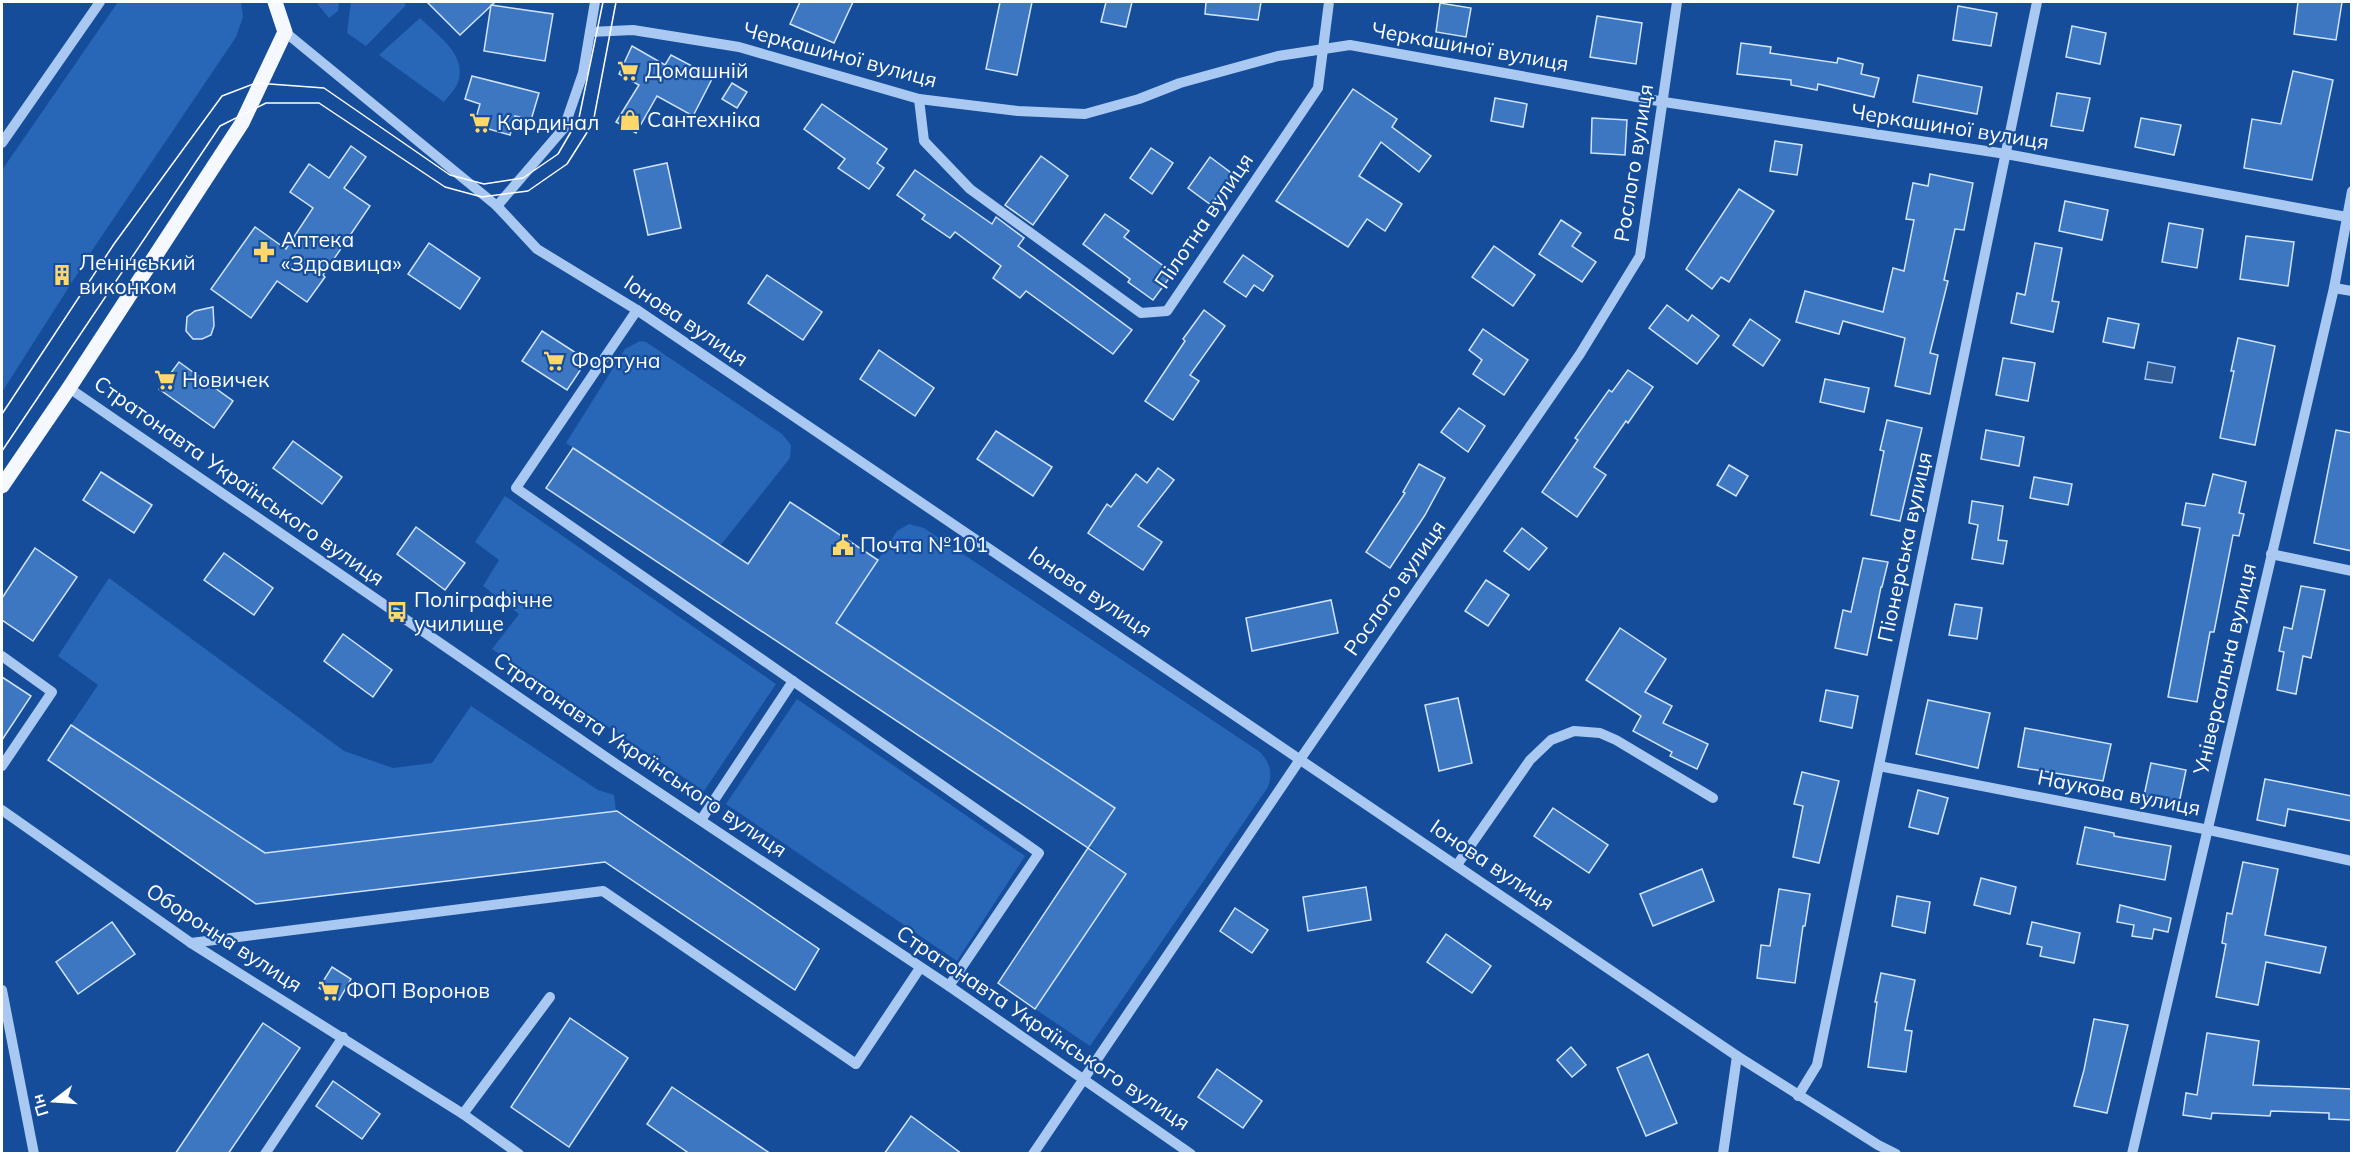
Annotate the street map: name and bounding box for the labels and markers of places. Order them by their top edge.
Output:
place label: Домашній [645,57,748,83]
supermarket icon: Домашній [616,59,640,83]
place label: Сантехніка [647,106,761,132]
shop icon: Сантехніка [618,108,642,132]
place label: Кардинал [497,109,599,135]
supermarket icon: Кардинал [468,111,492,135]
place label: Аптека «Здравица» [281,226,402,276]
pharmacy icon: Аптека «Здравица» [252,240,276,264]
place label: Ленінський виконком [79,249,195,299]
building icon: Ленінський виконком [50,263,74,287]
place label: Фортуна [571,347,661,373]
supermarket icon: Фортуна [542,349,566,373]
place label: Новичек [182,366,270,392]
supermarket icon: Новичек [153,368,177,392]
place label: Почта №101 [860,531,989,557]
public building icon: Почта №101 [831,533,855,557]
place label: Поліграфічне училище [414,586,553,636]
bus stop icon: Поліграфічне училище [385,600,409,624]
place label: ФОП Воронов [346,977,490,1003]
supermarket icon: ФОП Воронов [317,979,341,1003]

